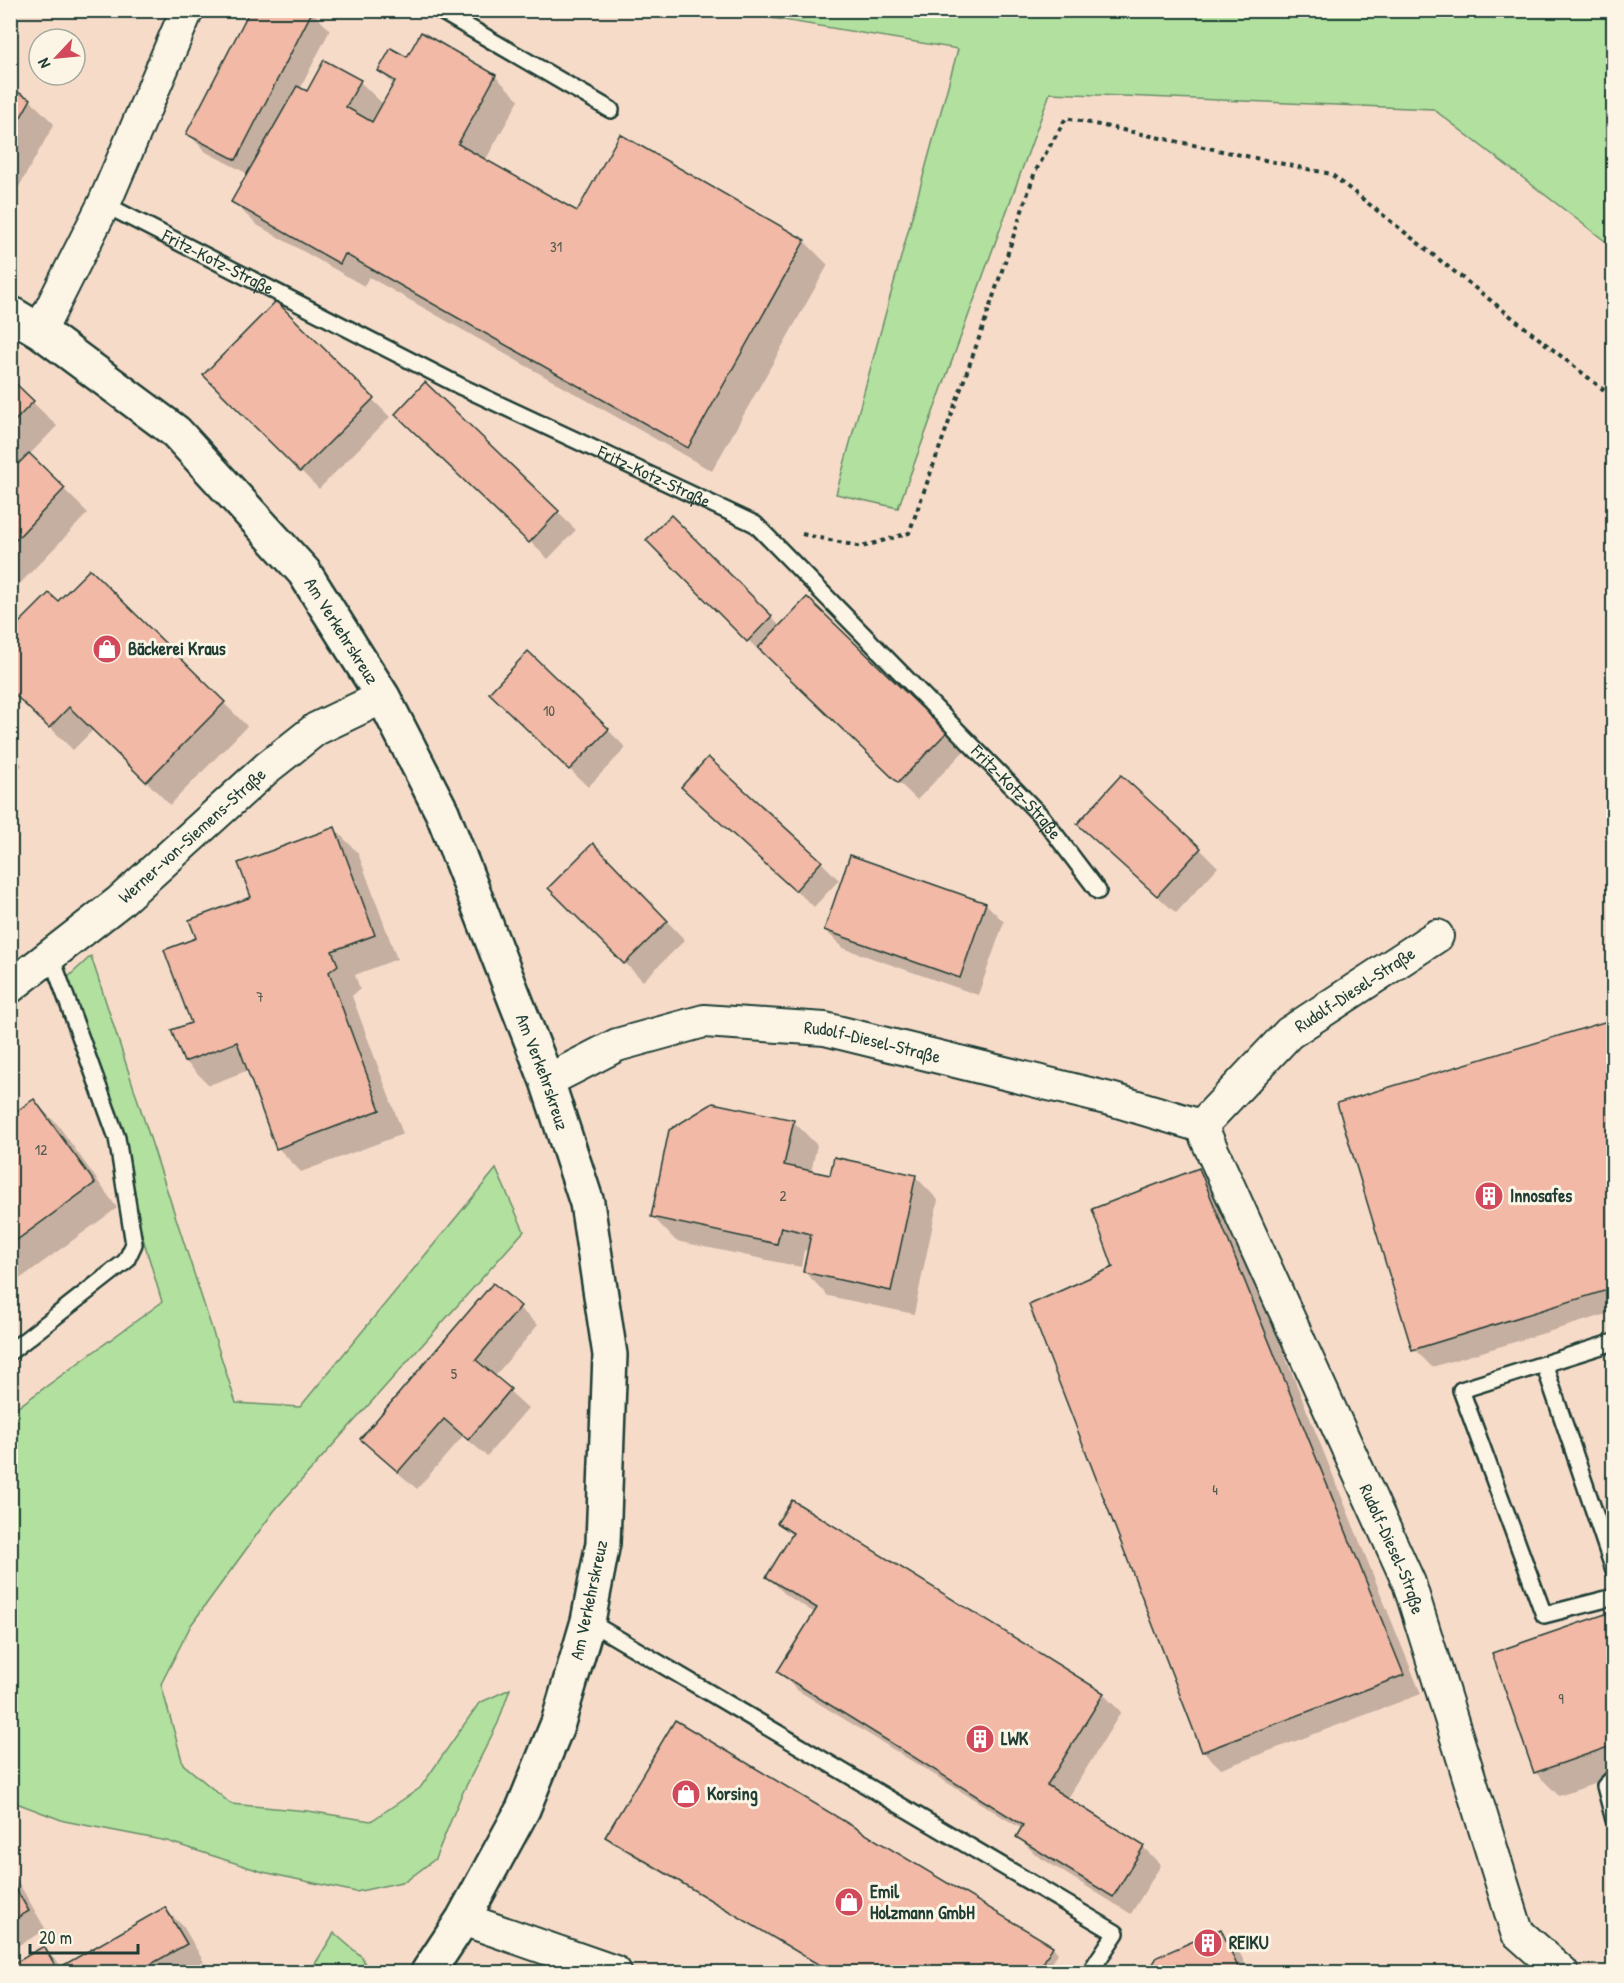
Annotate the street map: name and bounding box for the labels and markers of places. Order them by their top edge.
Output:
shop icon: Bäckerei Kraus [91,633,123,665]
place label: Bäckerei Kraus [128,636,226,661]
building icon: Innosafes [1473,1180,1505,1212]
place label: Innosafes [1510,1183,1572,1208]
building icon: LWK [964,1723,996,1755]
place label: LWK [1001,1726,1029,1751]
shop icon: Korsing [670,1778,702,1810]
place label: Korsing [707,1781,758,1807]
place label: Emil Holzmann GmbH [870,1879,975,1925]
shop icon: Emil Holzmann GmbH [833,1886,865,1918]
building icon: REIKU [1192,1927,1224,1959]
place label: REIKU [1229,1930,1269,1955]

